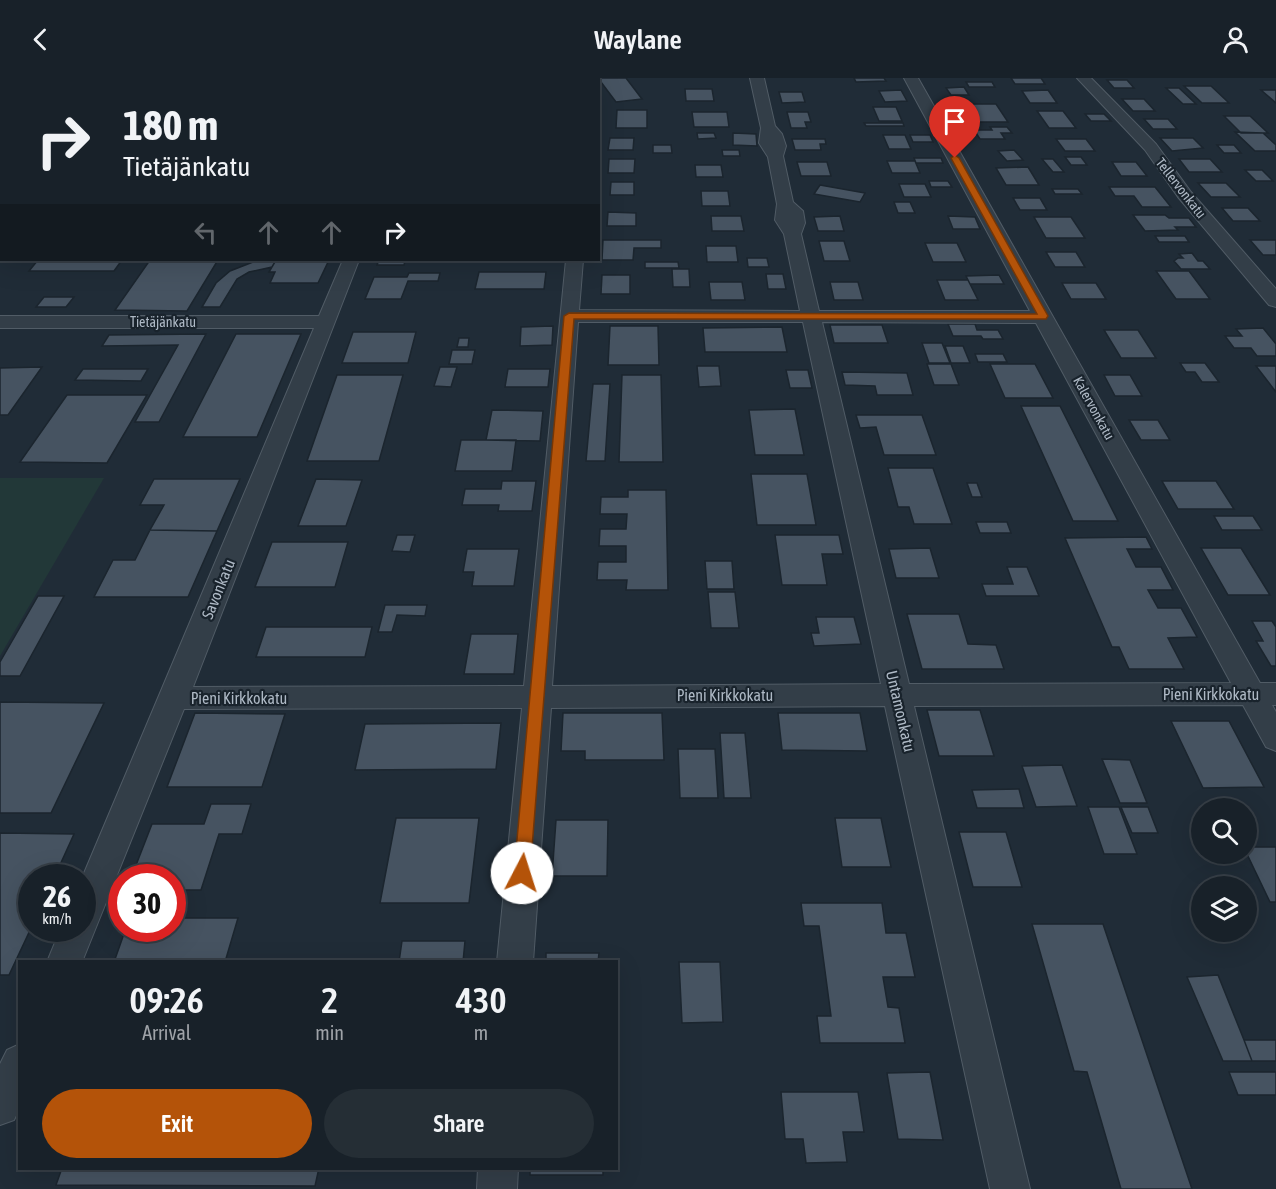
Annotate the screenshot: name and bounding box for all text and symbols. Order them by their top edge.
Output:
icon: back [24,23,57,56]
icon: person [1219,23,1252,56]
text: Waylane [594,24,682,55]
pin [929,96,980,158]
text: 180 m [123,101,218,149]
icon: right [24,102,102,180]
icon: arrive [938,105,971,138]
text: Tietäjänkatu [123,151,250,182]
street label: Tellervonkatu [1153,155,1209,221]
icon: left [189,216,222,249]
icon: ahead [252,216,285,249]
icon: ahead [315,216,348,249]
icon: right [378,216,411,249]
street label: Tietäjänkatu [130,314,196,330]
street label: Kalervonkatu [1070,374,1118,442]
street label: Savonkatu [198,557,238,621]
street label: Untamonkatu [883,669,919,753]
street label: Pieni Kirkkokatu [1163,685,1259,703]
street label: Pieni Kirkkokatu [677,686,773,704]
street label: Pieni Kirkkokatu [191,689,287,707]
map controls [1191,798,1257,942]
button: search [1191,798,1257,864]
position arrow [490,841,554,905]
speed limit sign: 30 [108,864,186,942]
button: layers [1191,876,1257,942]
text: 26 [43,879,71,913]
text: km/h [42,910,72,927]
text: 09:26 [130,979,204,1021]
text: 2 [321,979,338,1021]
text: 430 [456,979,506,1021]
text: Arrival [142,1021,191,1044]
text: min [315,1021,344,1044]
text: m [474,1021,488,1044]
button: Exit [42,1089,312,1158]
button: Share [324,1089,594,1158]

